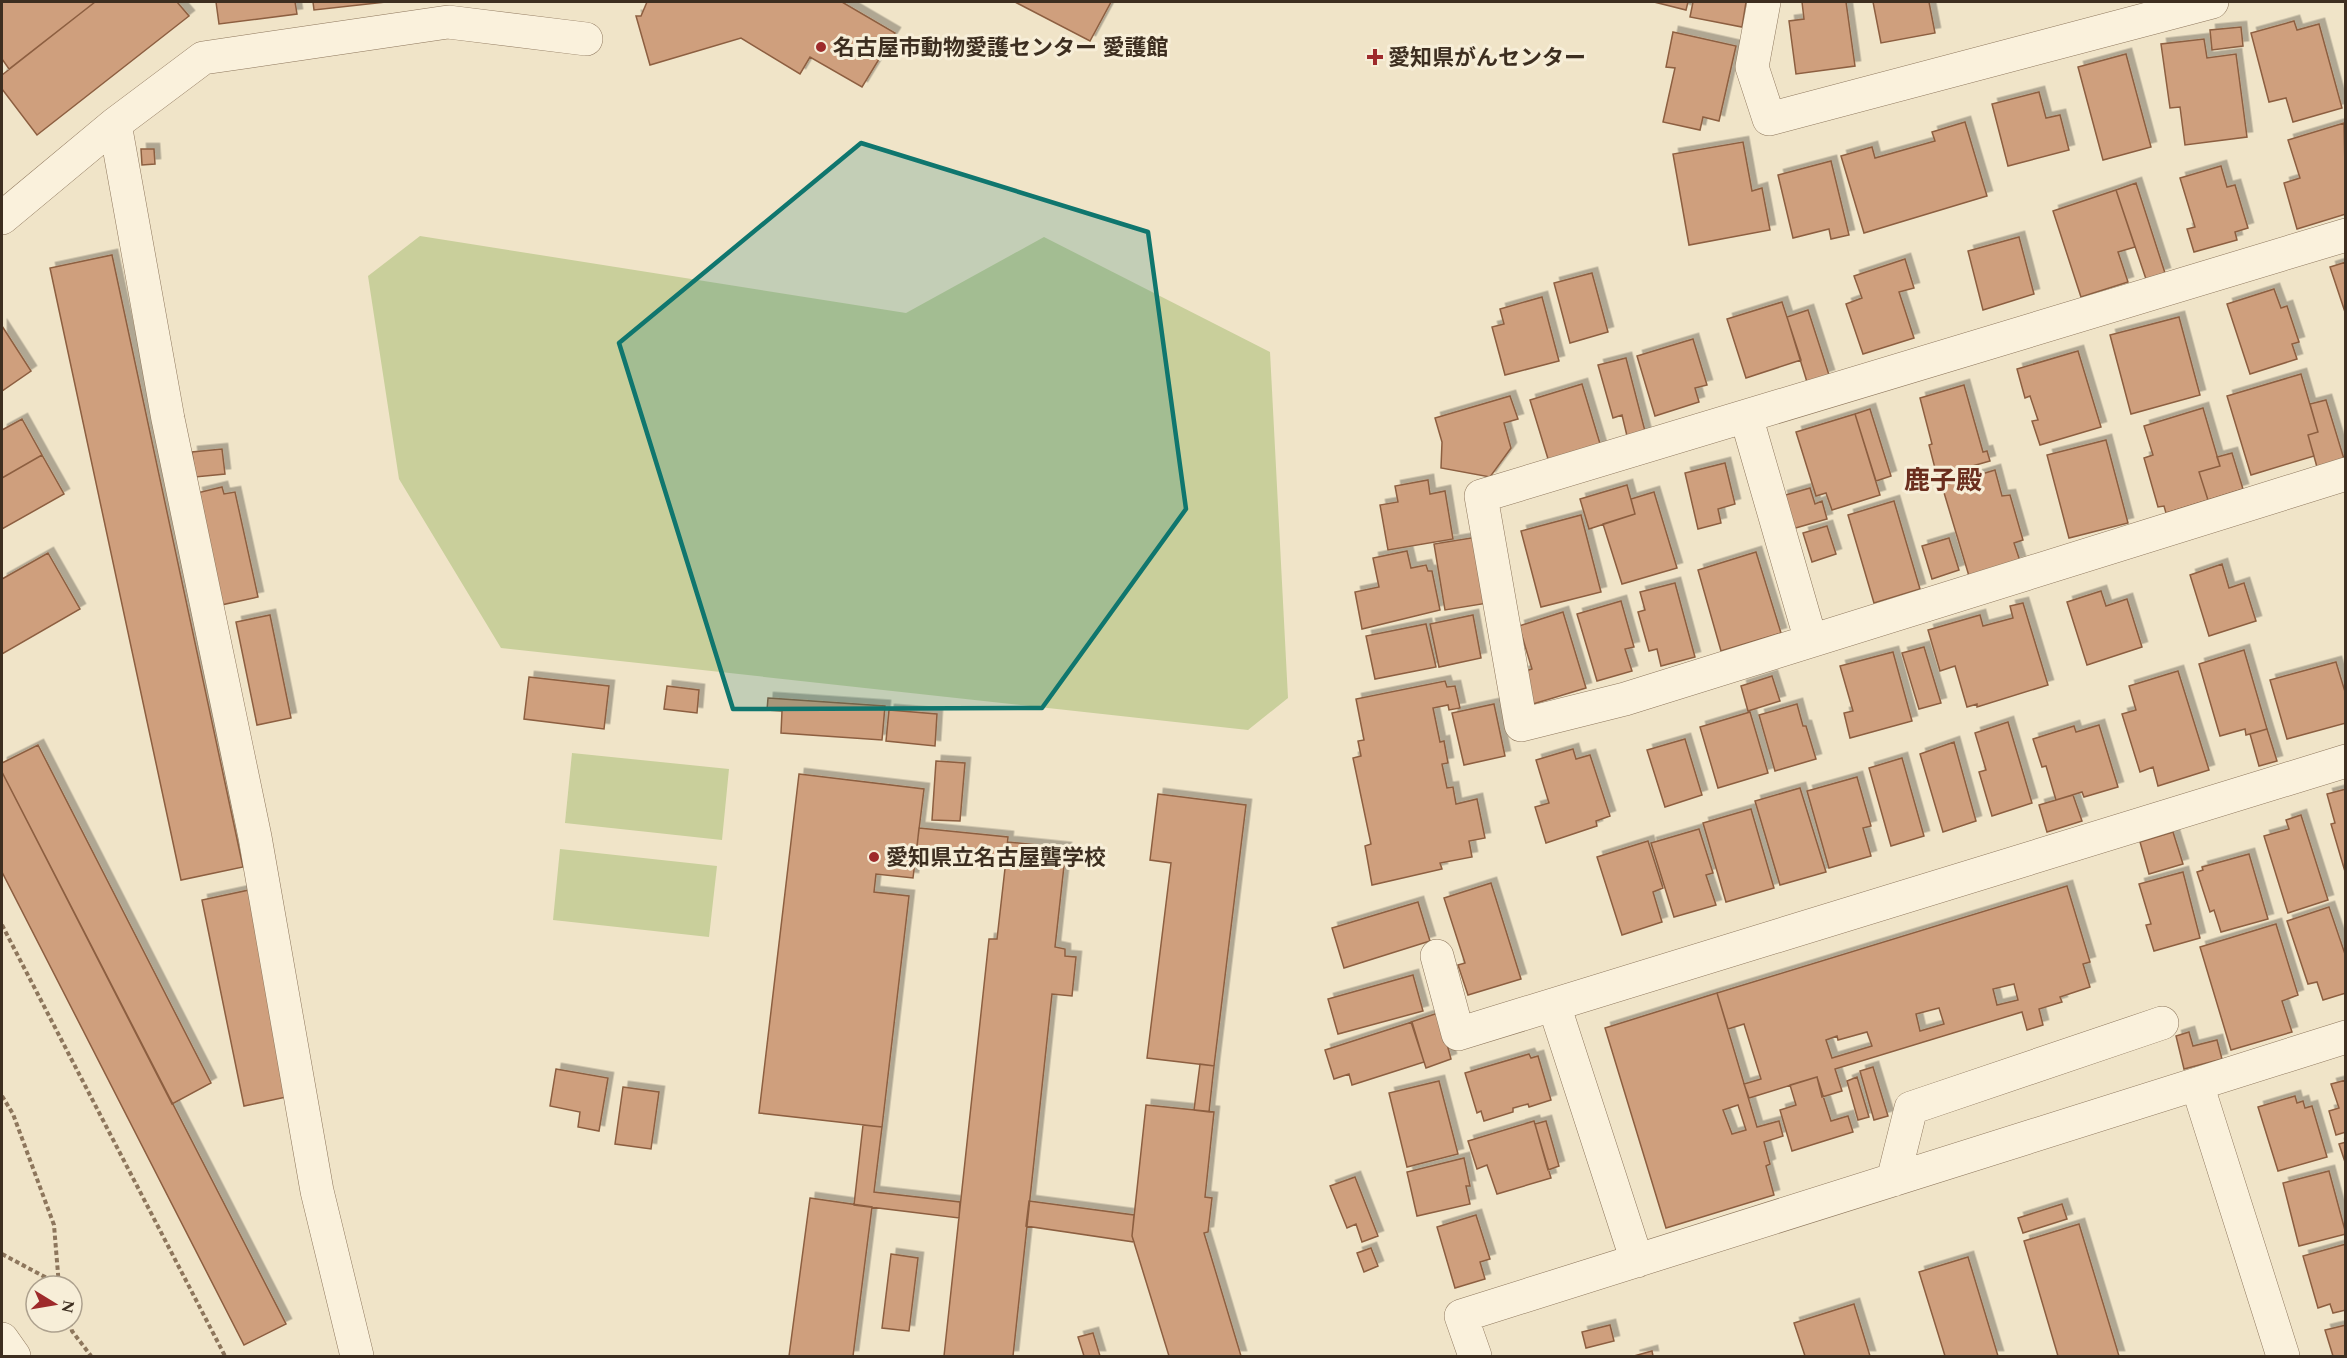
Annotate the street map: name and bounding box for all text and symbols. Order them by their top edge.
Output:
place label: 名古屋市動物愛護センター 愛護館 [833,32,1169,65]
marker: 名古屋市動物愛護センター 愛護館 [814,40,828,54]
place label: 愛知県がんセンター [1388,42,1586,75]
marker: 愛知県がんセンター [1366,48,1384,66]
district label: 鹿子殿 [1904,461,1982,501]
place label: 愛知県立名古屋聾学校 [886,842,1106,875]
marker: 愛知県立名古屋聾学校 [867,850,881,864]
north arrow [24,1274,84,1334]
text: N [55,1298,81,1315]

